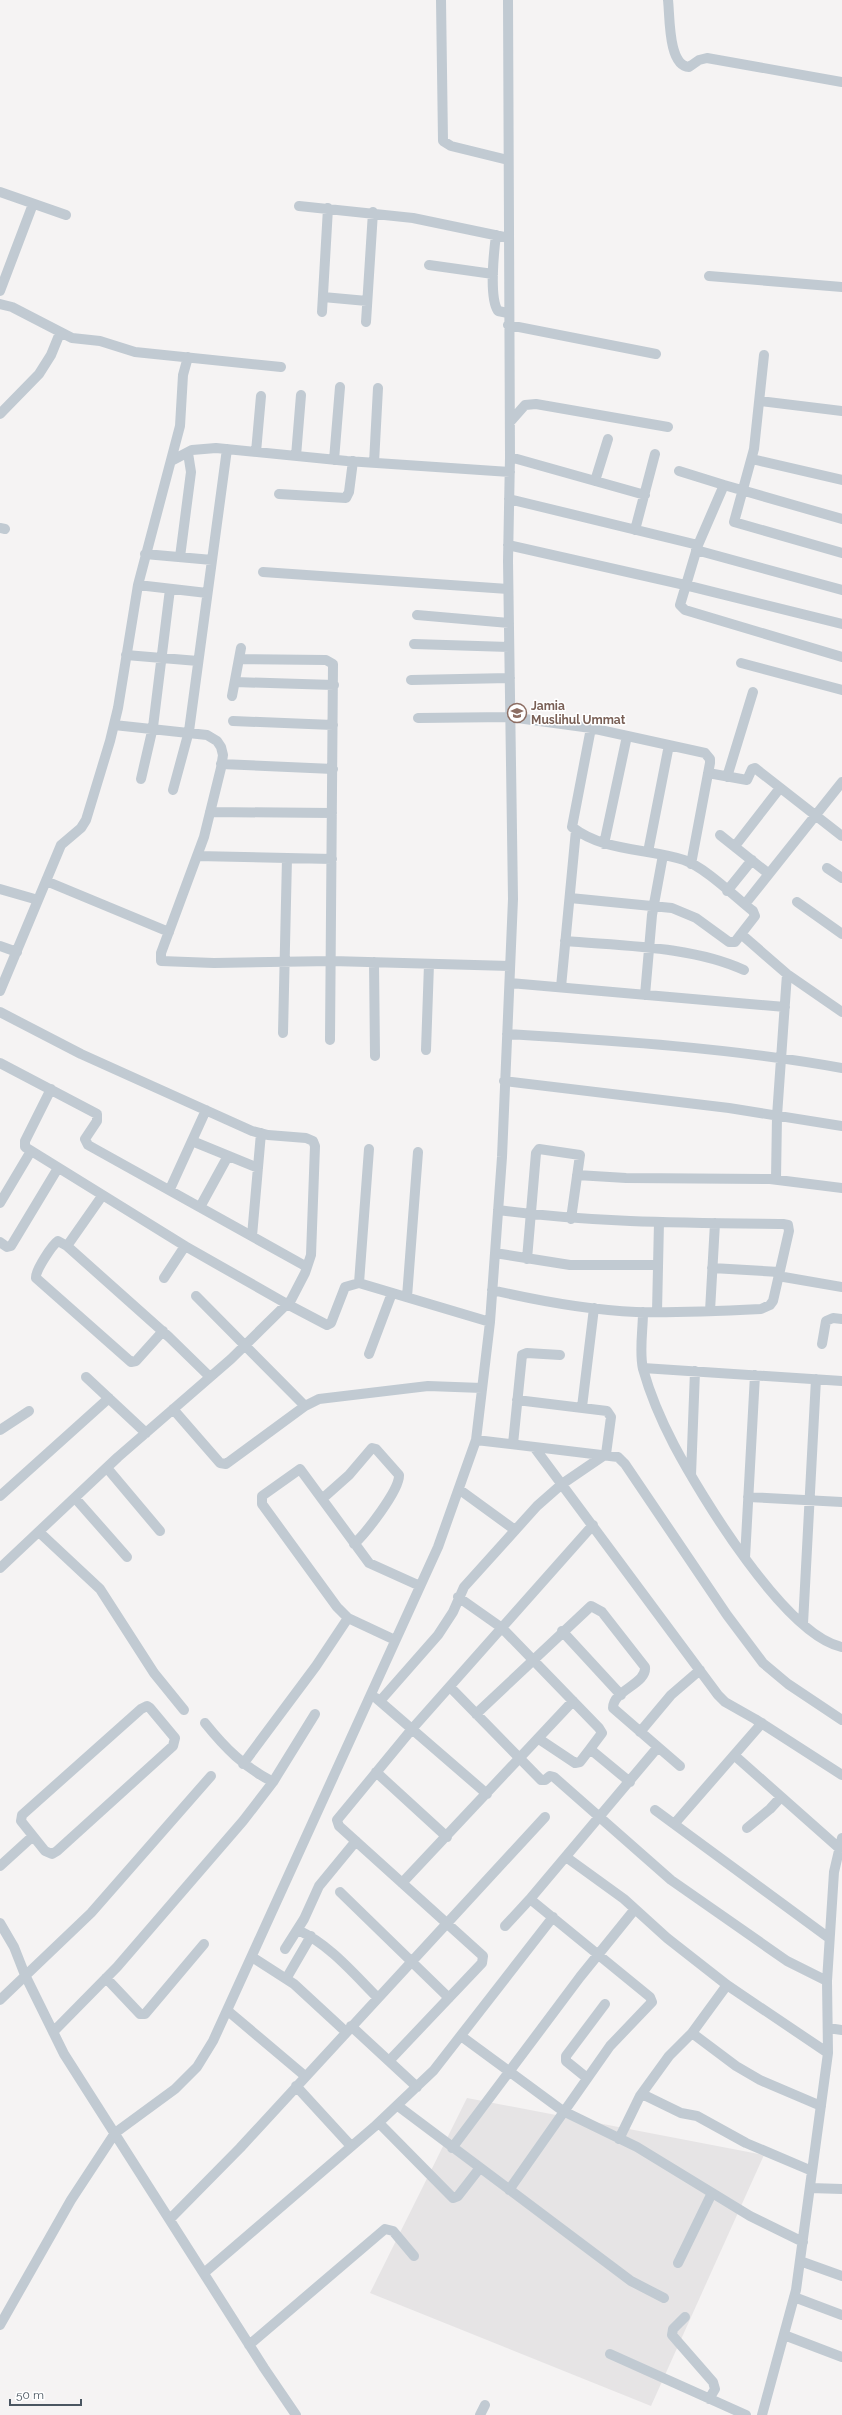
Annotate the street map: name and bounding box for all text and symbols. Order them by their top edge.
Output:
place label: Jamia Muslihul Ummat [531,699,626,727]
school or university icon: Jamia Muslihul Ummat [506,702,528,724]
scale bar [10,2381,81,2407]
text: 50 m [16,2388,44,2402]

